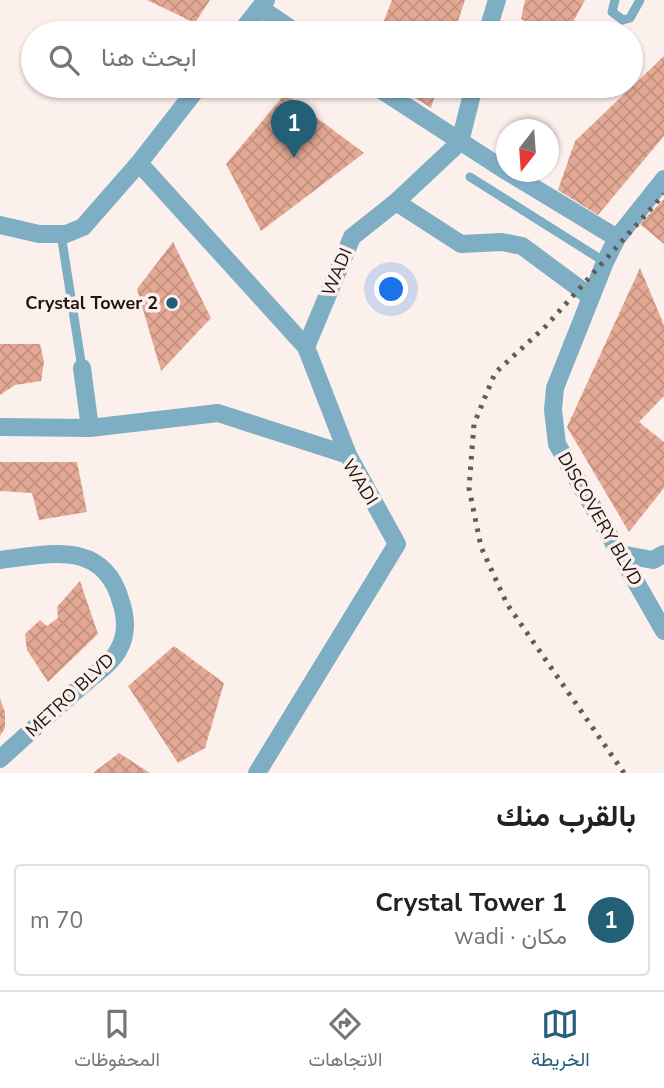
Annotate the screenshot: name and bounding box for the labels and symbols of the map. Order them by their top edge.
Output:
pin: 1 [271,100,317,158]
north arrow [496,119,559,182]
street label: WADI [316,244,358,300]
your location [374,272,408,306]
place label: Crystal Tower 2 [25,291,158,315]
marker: Crystal Tower 2 [164,295,180,311]
street label: DISCOVERY BLVD [552,448,648,590]
street label: WADI [337,454,383,510]
street label: METRO BLVD [21,648,119,742]

